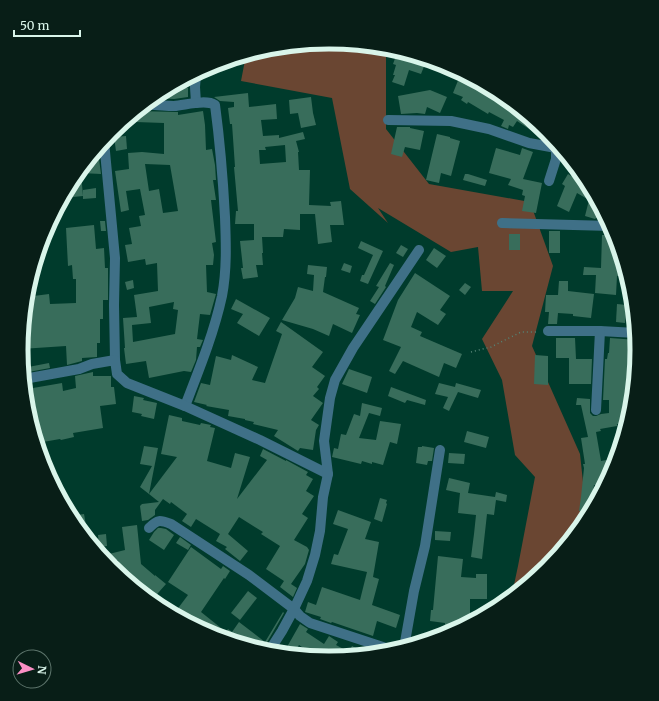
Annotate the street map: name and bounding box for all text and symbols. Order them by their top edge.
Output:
scale bar [14,12,80,38]
text: 50 m [20,18,49,33]
north arrow [12,649,52,689]
text: N [35,665,49,675]

